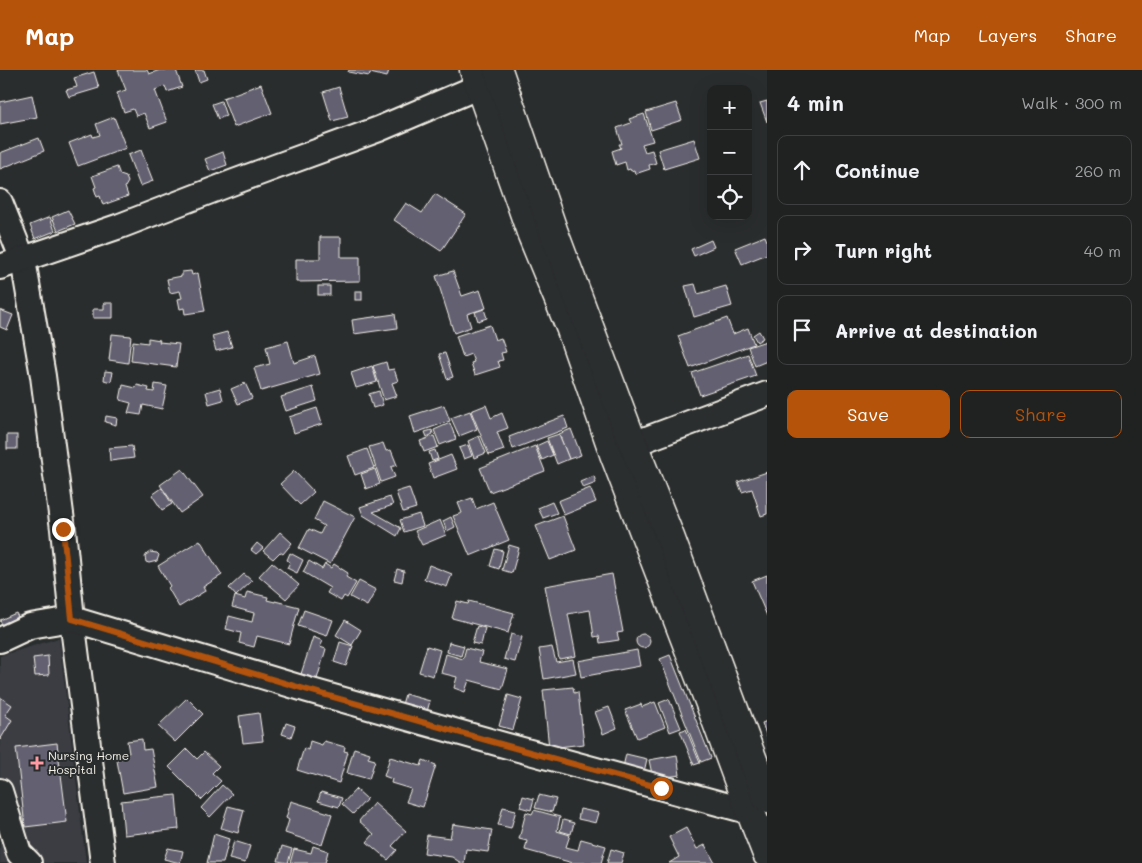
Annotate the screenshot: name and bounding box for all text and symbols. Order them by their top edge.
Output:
text: Map [25,20,74,51]
text: Map [914,23,950,47]
text: Layers [978,23,1037,47]
text: Share [1065,23,1117,47]
map controls [707,85,752,220]
button: + [707,85,752,130]
text: 4 min [787,89,844,116]
text: Walk · 300 m [1021,92,1122,113]
button: − [707,130,752,175]
icon: ahead [788,156,816,184]
text: Continue [835,158,920,183]
text: 260 m [1075,160,1121,181]
button: locate [707,175,752,220]
icon: right [788,236,816,264]
text: Turn right [835,238,932,263]
text: 40 m [1084,240,1121,261]
icon: arrive [788,316,816,344]
text: Arrive at destination [835,318,1038,343]
button: Save [787,390,950,438]
button: Share [960,390,1122,438]
route end [52,518,75,541]
place label: Nursing Home Hospital [48,747,129,777]
marker: Nursing Home Hospital [30,756,44,770]
route start [650,777,673,800]

